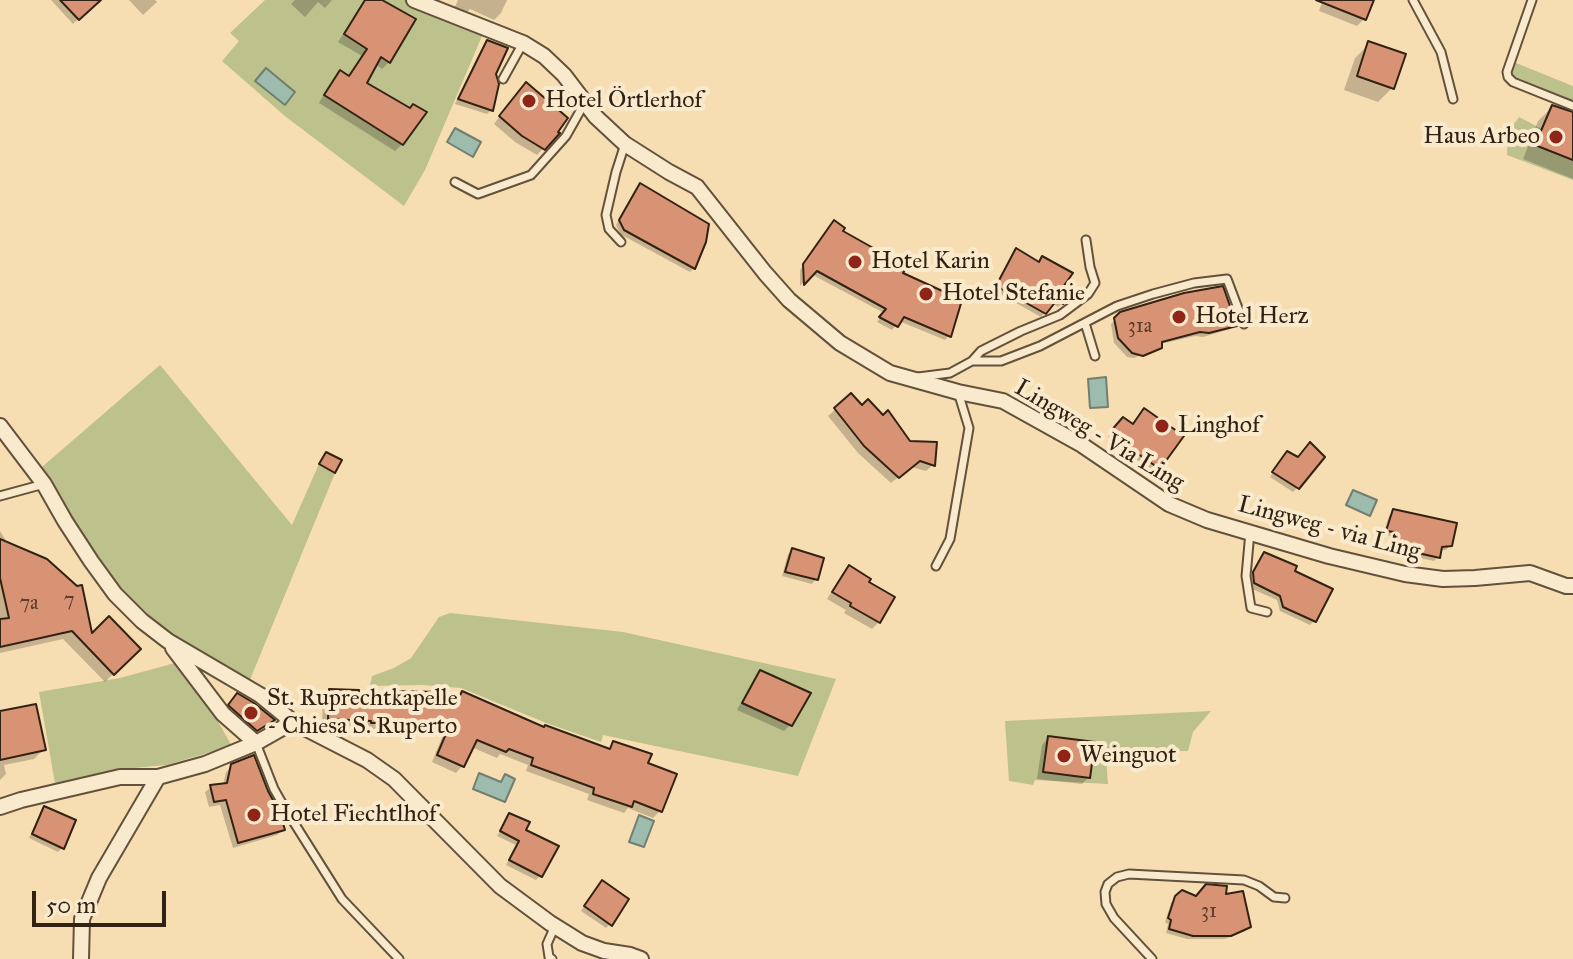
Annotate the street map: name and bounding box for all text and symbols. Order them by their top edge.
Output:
place label: Hotel Örtlerhof [545,87,702,115]
marker: Hotel Örtlerhof [520,92,538,110]
place label: Haus Arbeo [1423,123,1540,151]
marker: Haus Arbeo [1547,128,1565,146]
place label: Hotel Karin [871,248,990,276]
marker: Hotel Karin [846,253,864,271]
place label: Hotel Stefanie [942,280,1085,308]
marker: Hotel Stefanie [917,285,935,303]
place label: Hotel Herz [1195,303,1308,331]
marker: Hotel Herz [1170,308,1188,326]
house number: 31a [1128,315,1152,339]
street label: Lingweg - Via Ling [1009,374,1189,498]
place label: Linghof [1178,412,1260,440]
marker: Linghof [1153,417,1171,435]
street label: Lingweg - via Ling [1235,491,1423,567]
house number: 7 [64,589,74,613]
house number: 7a [19,592,39,616]
place label: St. Ruprechtkapelle - Chiesa S. Ruperto [267,685,458,741]
marker: St. Ruprechtkapelle - Chiesa S. Ruperto [242,704,260,722]
place label: Weinguot [1080,742,1176,770]
marker: Weinguot [1055,747,1073,765]
place label: Hotel Fiechtlhof [270,801,437,829]
marker: Hotel Fiechtlhof [245,806,263,824]
scale bar [36,875,170,925]
text: 50 m [46,890,96,920]
house number: 31 [1201,900,1217,924]

